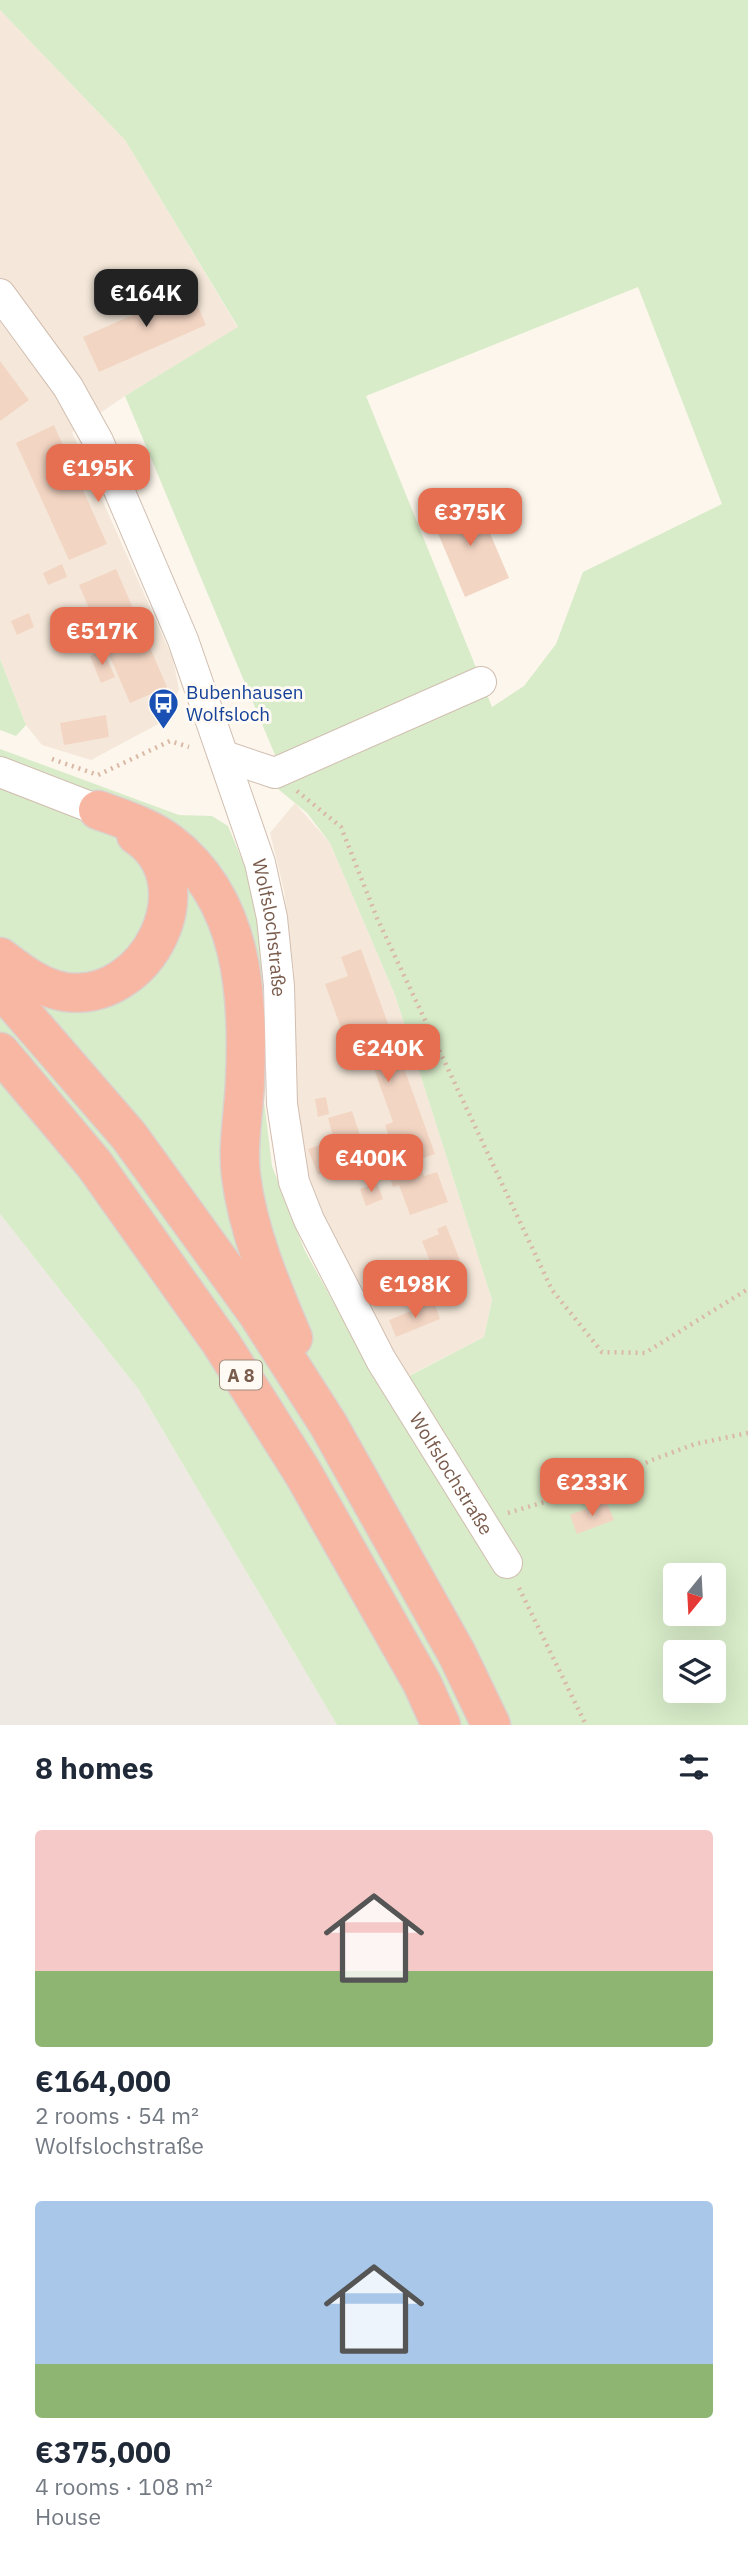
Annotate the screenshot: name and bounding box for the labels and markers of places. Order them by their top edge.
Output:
pin: €164K [97,270,195,329]
pin: €195K [49,444,147,504]
pin: €375K [421,489,519,548]
pin: €517K [53,608,151,667]
place label: Bubenhausen Wolfsloch [186,680,304,726]
bus stop icon: Bubenhausen Wolfsloch [146,686,180,730]
pin: €240K [339,1024,437,1084]
pin: €400K [322,1134,420,1194]
pin: €198K [366,1260,464,1320]
pin: €233K [543,1458,641,1518]

